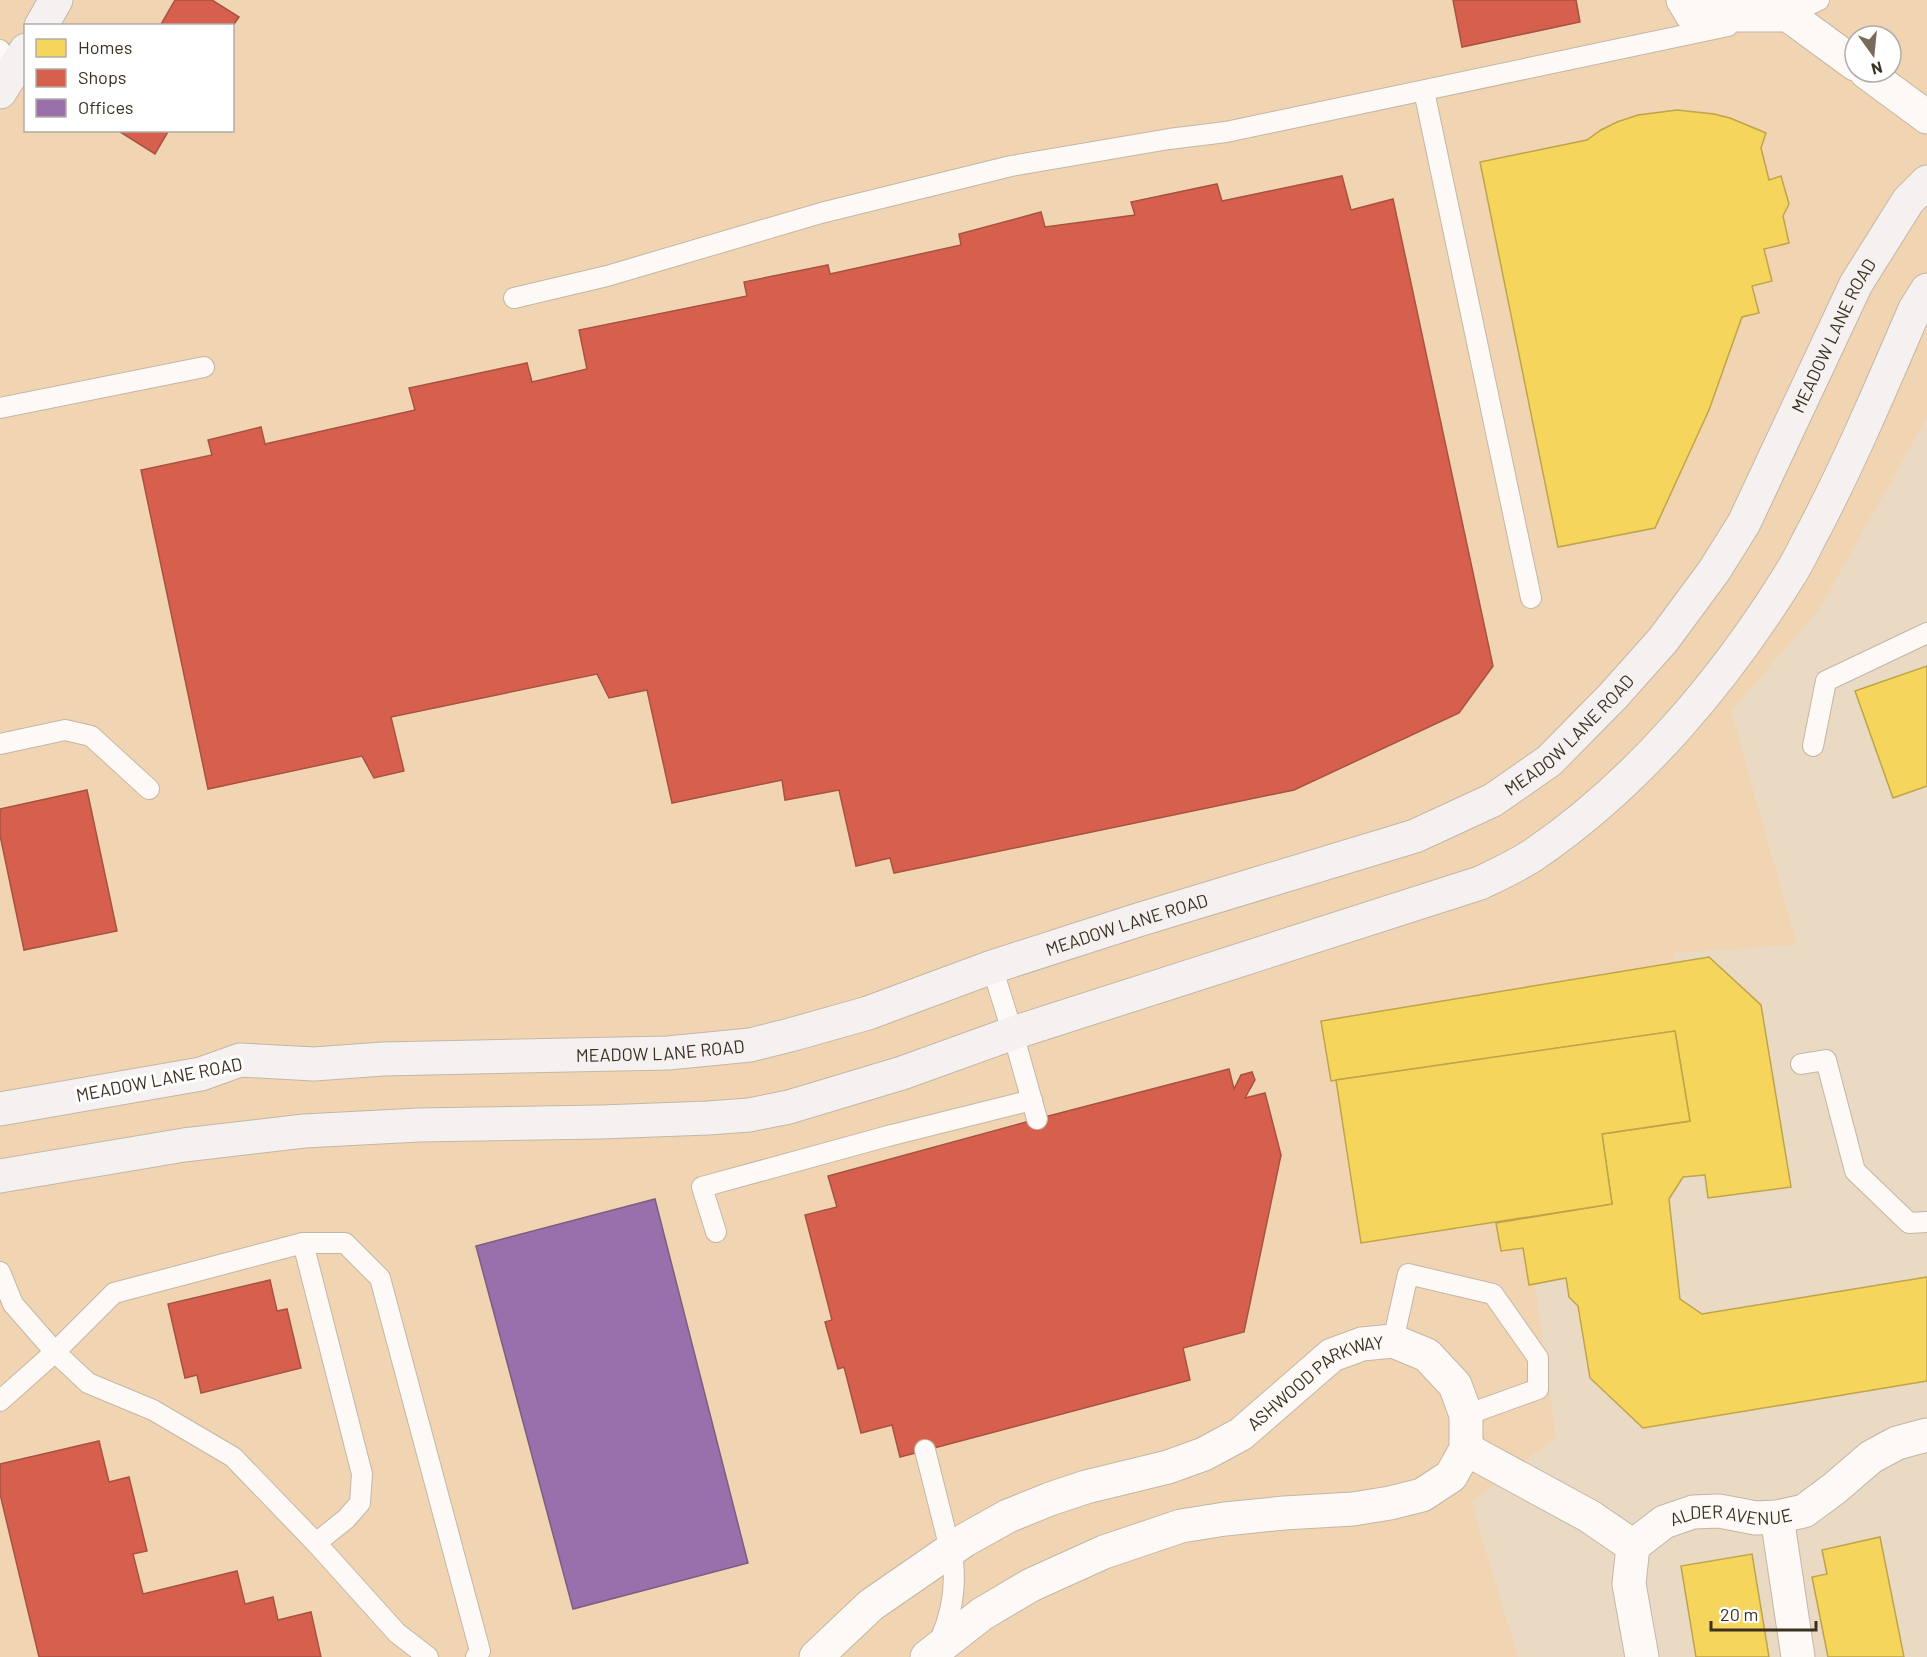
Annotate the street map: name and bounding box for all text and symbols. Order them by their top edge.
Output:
legend [24,24,234,132]
north arrow [1843,24,1903,84]
text: Homes [78,36,132,58]
text: N [1869,58,1885,80]
text: Shops [78,66,127,88]
text: Offices [78,96,134,118]
street label: MEADOW LANE ROAD [1786,254,1880,416]
street label: MEADOW LANE ROAD [1500,670,1638,800]
street label: MEADOW LANE ROAD [1043,888,1210,960]
street label: MEADOW LANE ROAD [576,1035,745,1066]
street label: MEADOW LANE ROAD [74,1052,244,1106]
street label: ASHWOOD PARKWAY [1243,1331,1384,1435]
street label: ALDER AVENUE [1667,1500,1794,1530]
scale bar [1711,1594,1816,1632]
text: 20 m [1720,1603,1758,1625]

